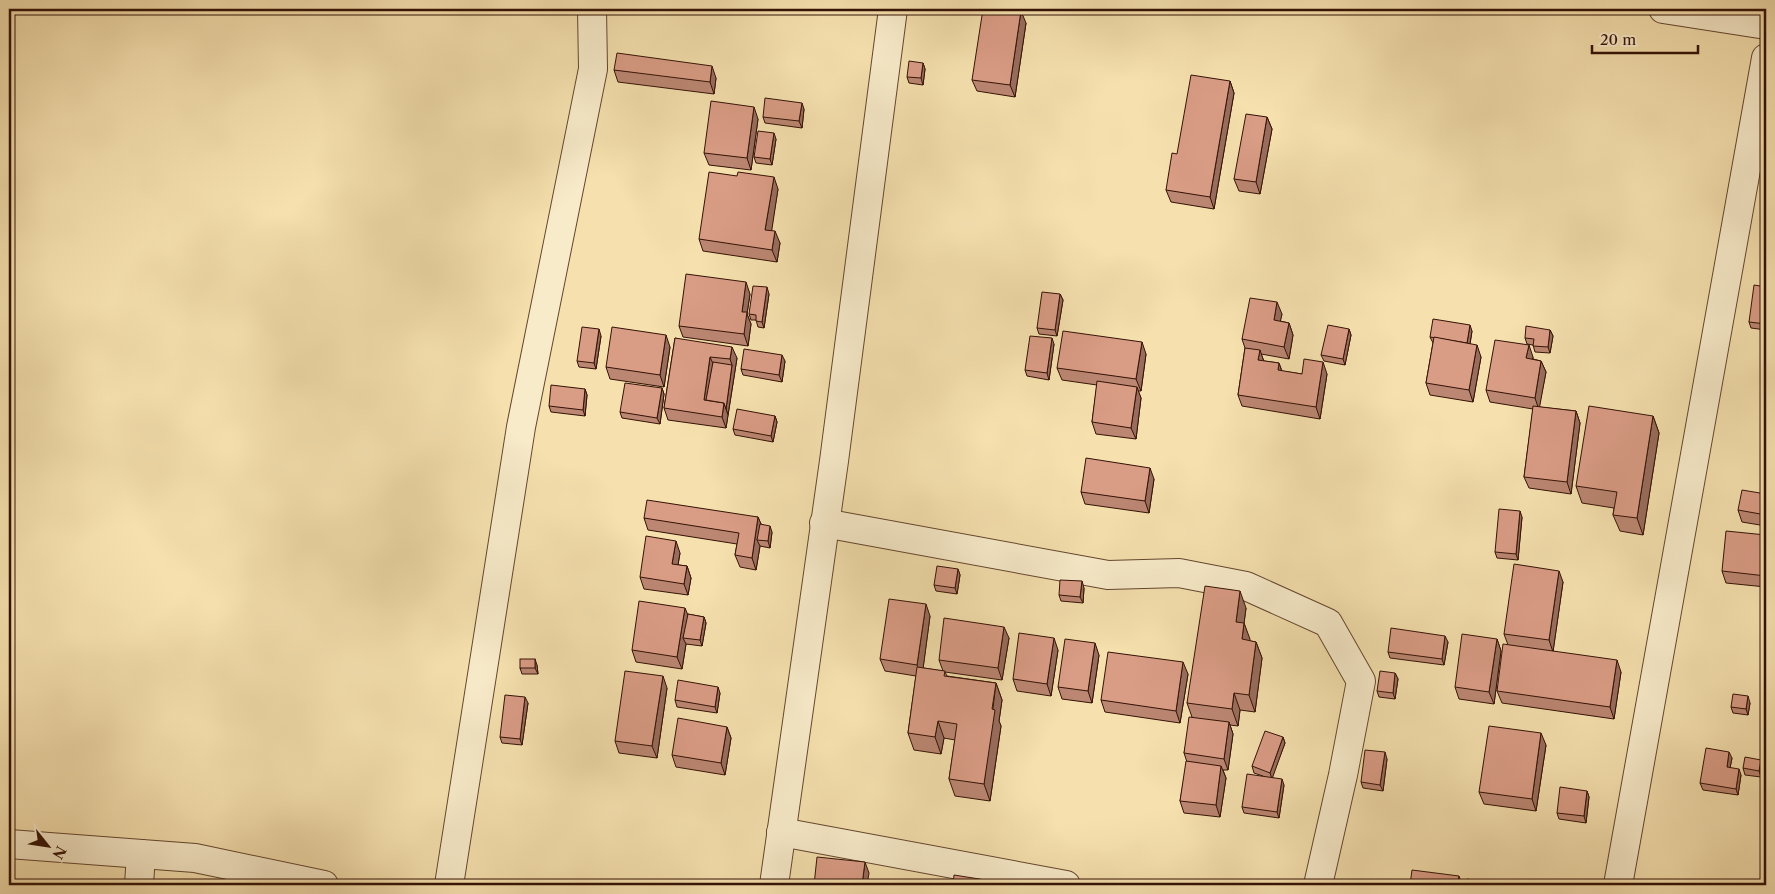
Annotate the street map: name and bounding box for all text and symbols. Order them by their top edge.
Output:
scale bar [1592,22,1699,54]
text: 20 m [1600,30,1636,49]
north arrow [22,822,72,872]
text: N [48,843,70,862]

